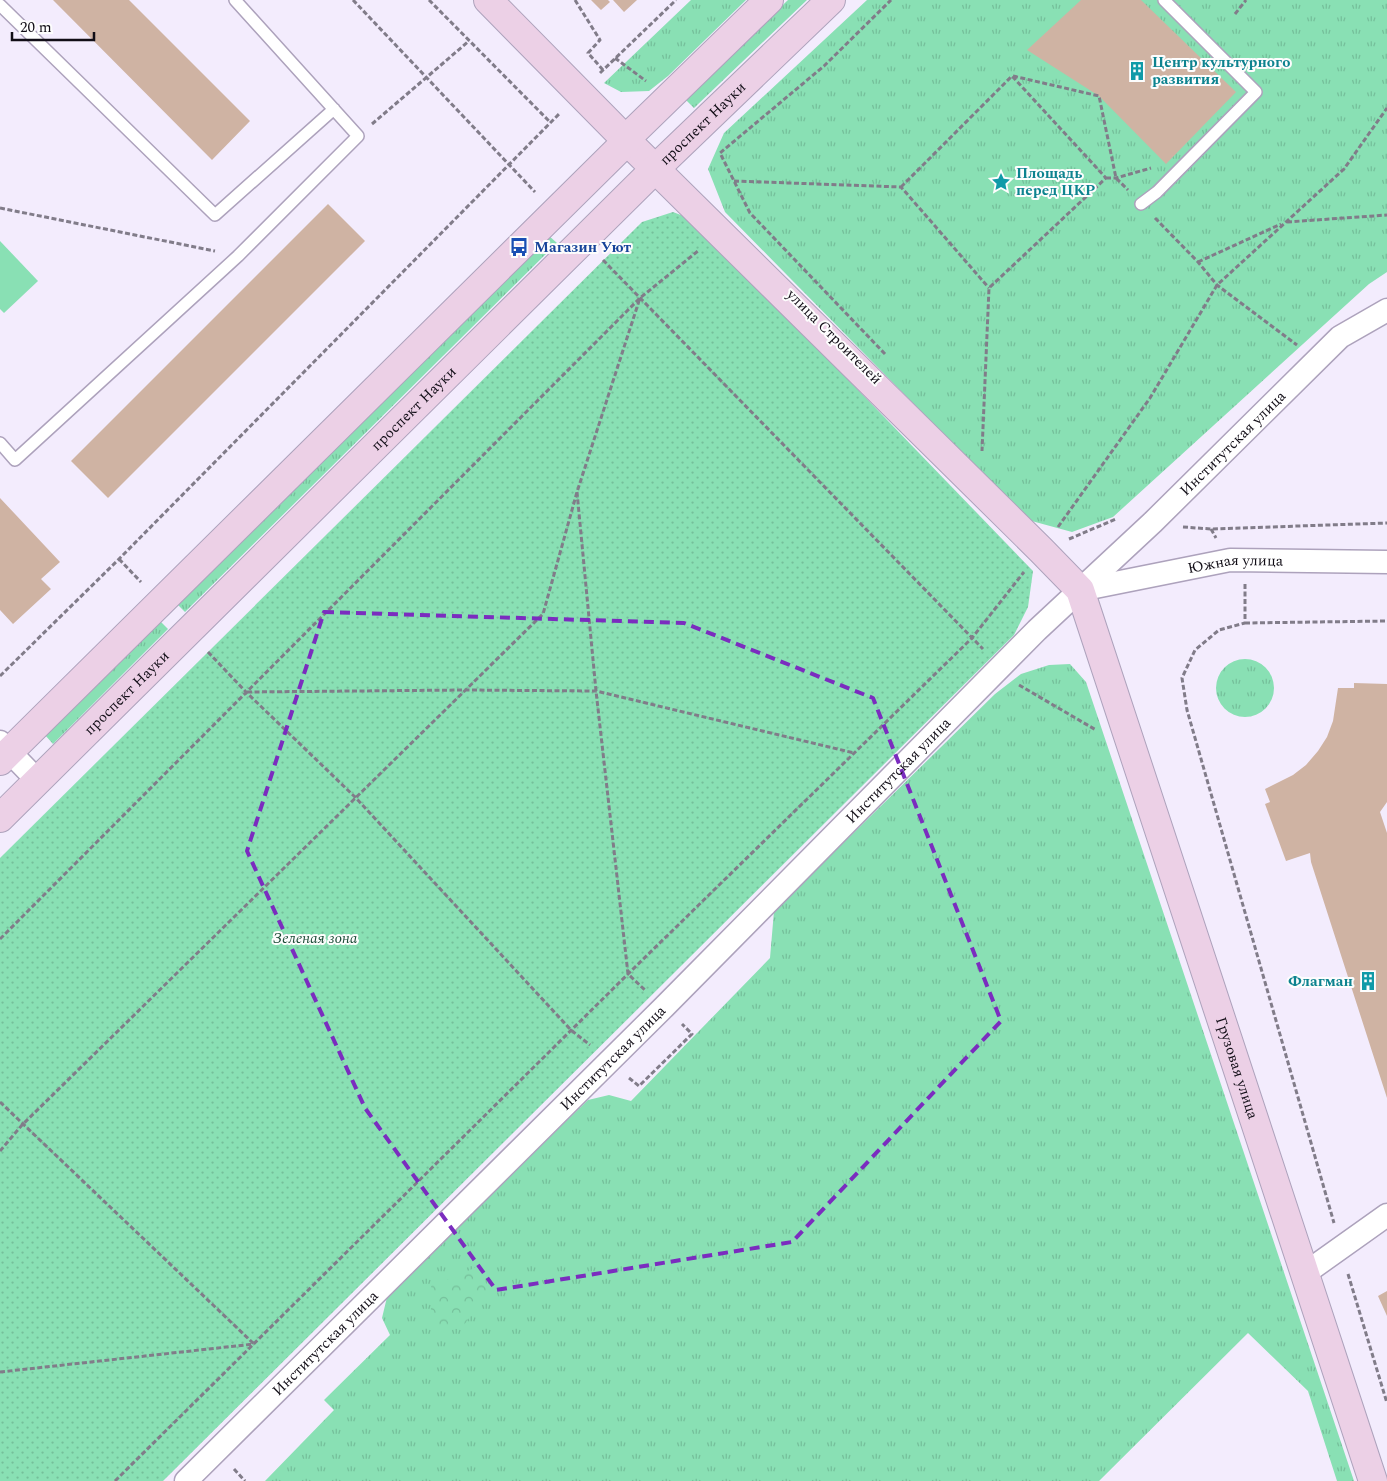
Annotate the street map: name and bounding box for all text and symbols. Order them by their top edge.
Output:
scale bar [12,10,95,42]
text: 20 m [20,16,52,39]
place label: Центр культурного развития [1152,51,1290,91]
building icon: Центр культурного развития [1126,60,1148,82]
street label: проспект Науки [654,76,751,171]
place label: Площадь перед ЦКР [1016,162,1095,202]
place icon: Площадь перед ЦКР [990,171,1012,193]
bus stop icon: Магазин Уют [508,236,530,258]
place label: Магазин Уют [534,236,631,259]
street label: улица Строителей [780,283,887,390]
street label: проспект Науки [365,361,461,456]
street label: Институтская улица [1174,385,1292,501]
street label: Южная улица [1186,548,1284,580]
street label: проспект Науки [78,645,174,740]
street label: Институтская улица [840,711,957,829]
park label: Зеленая зона [273,927,358,950]
place label: Флагман [1288,970,1353,993]
building icon: Флагман [1357,970,1379,992]
street label: Институтская улица [554,999,672,1116]
street label: Грузовая улица [1210,1014,1265,1123]
street label: Институтская улица [267,1284,384,1401]

